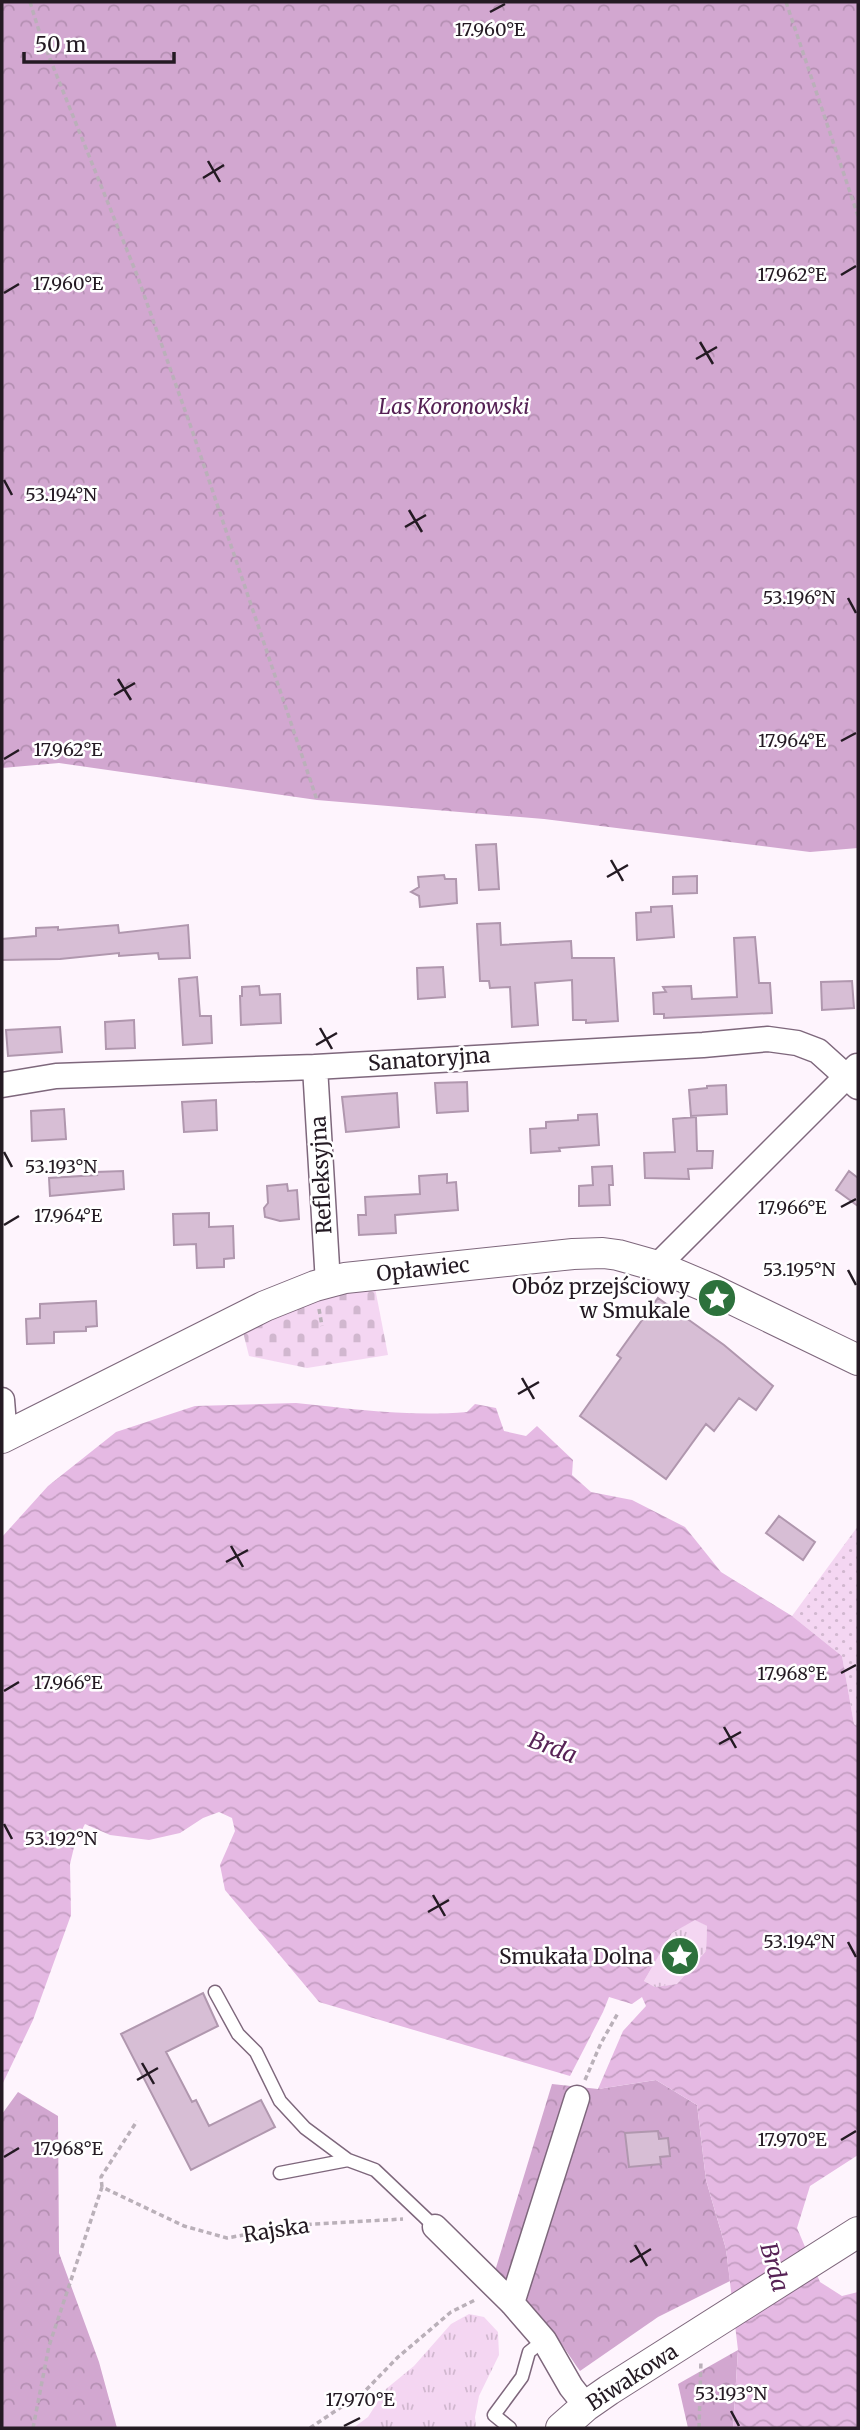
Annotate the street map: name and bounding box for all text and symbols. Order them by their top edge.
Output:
text: 17.960°E [455,18,526,41]
scale bar [24,21,175,65]
text: 50 m [35,31,86,58]
text: 17.962°E [758,263,827,286]
text: 17.960°E [33,272,104,295]
park label: Las Koronowski [378,393,530,420]
text: 53.194°N [25,483,97,506]
text: 53.196°N [763,586,835,609]
text: 17.964°E [758,729,827,752]
text: 17.962°E [34,738,103,761]
street label: Sanatoryjna [367,1041,491,1077]
street label: Refleksyjna [304,1115,338,1235]
text: 53.193°N [25,1155,97,1178]
text: 17.966°E [758,1196,827,1219]
text: 17.964°E [34,1204,103,1227]
street label: Opławiec [375,1251,471,1287]
text: 53.195°N [763,1258,835,1281]
place label: Obóz przejściowy w Smukale [512,1273,691,1324]
place icon: Obóz przejściowy w Smukale [696,1277,738,1319]
text: 17.968°E [757,1662,827,1685]
text: 17.966°E [34,1671,103,1694]
water label: Brda [525,1725,581,1769]
text: 53.192°N [25,1827,98,1850]
text: 53.194°N [763,1930,835,1953]
place icon: Smukała Dolna [659,1935,701,1977]
place label: Smukała Dolna [499,1943,653,1970]
text: 17.970°E [757,2128,827,2151]
text: 17.968°E [33,2137,103,2160]
street label: Rajska [241,2211,311,2249]
water label: Brda [754,2239,796,2295]
street label: Biwakowa [581,2338,683,2416]
text: 53.193°N [695,2382,767,2405]
text: 17.970°E [325,2388,395,2411]

